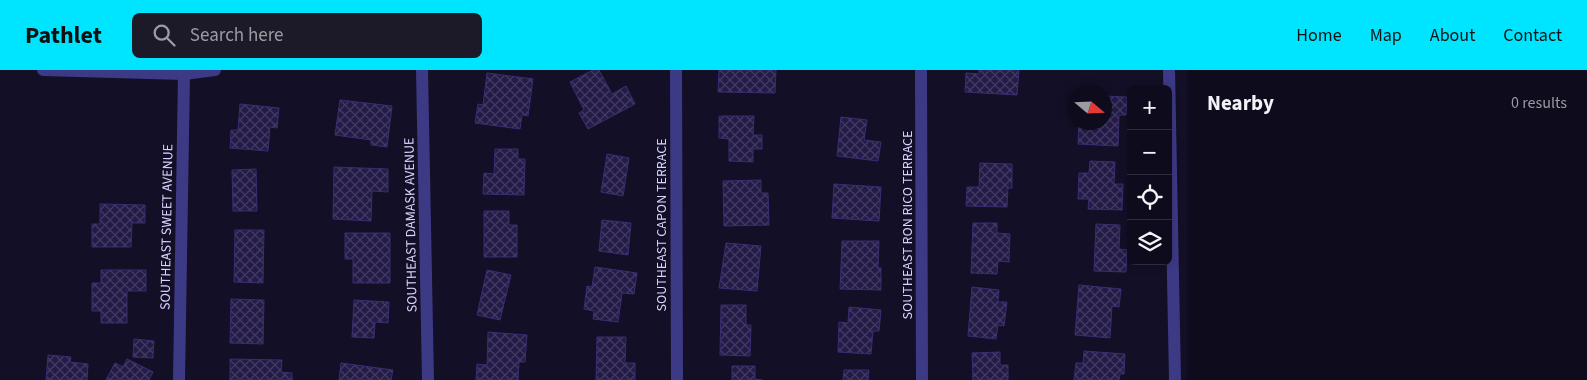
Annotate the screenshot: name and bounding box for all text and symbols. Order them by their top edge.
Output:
search box [132,13,482,58]
text: Pathlet [25,18,102,53]
icon: search [150,21,178,49]
text: Search here [190,22,284,49]
text: Home [1296,23,1342,48]
text: Map [1370,23,1402,48]
text: About [1430,23,1475,48]
text: Contact [1503,23,1562,48]
north arrow [1067,85,1112,130]
map controls [1127,85,1172,265]
button: + [1127,85,1172,130]
text: Nearby [1207,88,1274,118]
text: 0 results [1511,92,1567,114]
button: − [1127,130,1172,175]
street label: SOUTHEAST RON RICO TERRACE [898,131,918,319]
street label: SOUTHEAST DAMASK AVENUE [399,138,423,312]
street label: SOUTHEAST CAPON TERRACE [652,138,672,312]
street label: SOUTHEAST SWEET AVENUE [156,144,178,310]
button: locate [1127,175,1172,220]
button: layers [1127,220,1172,265]

